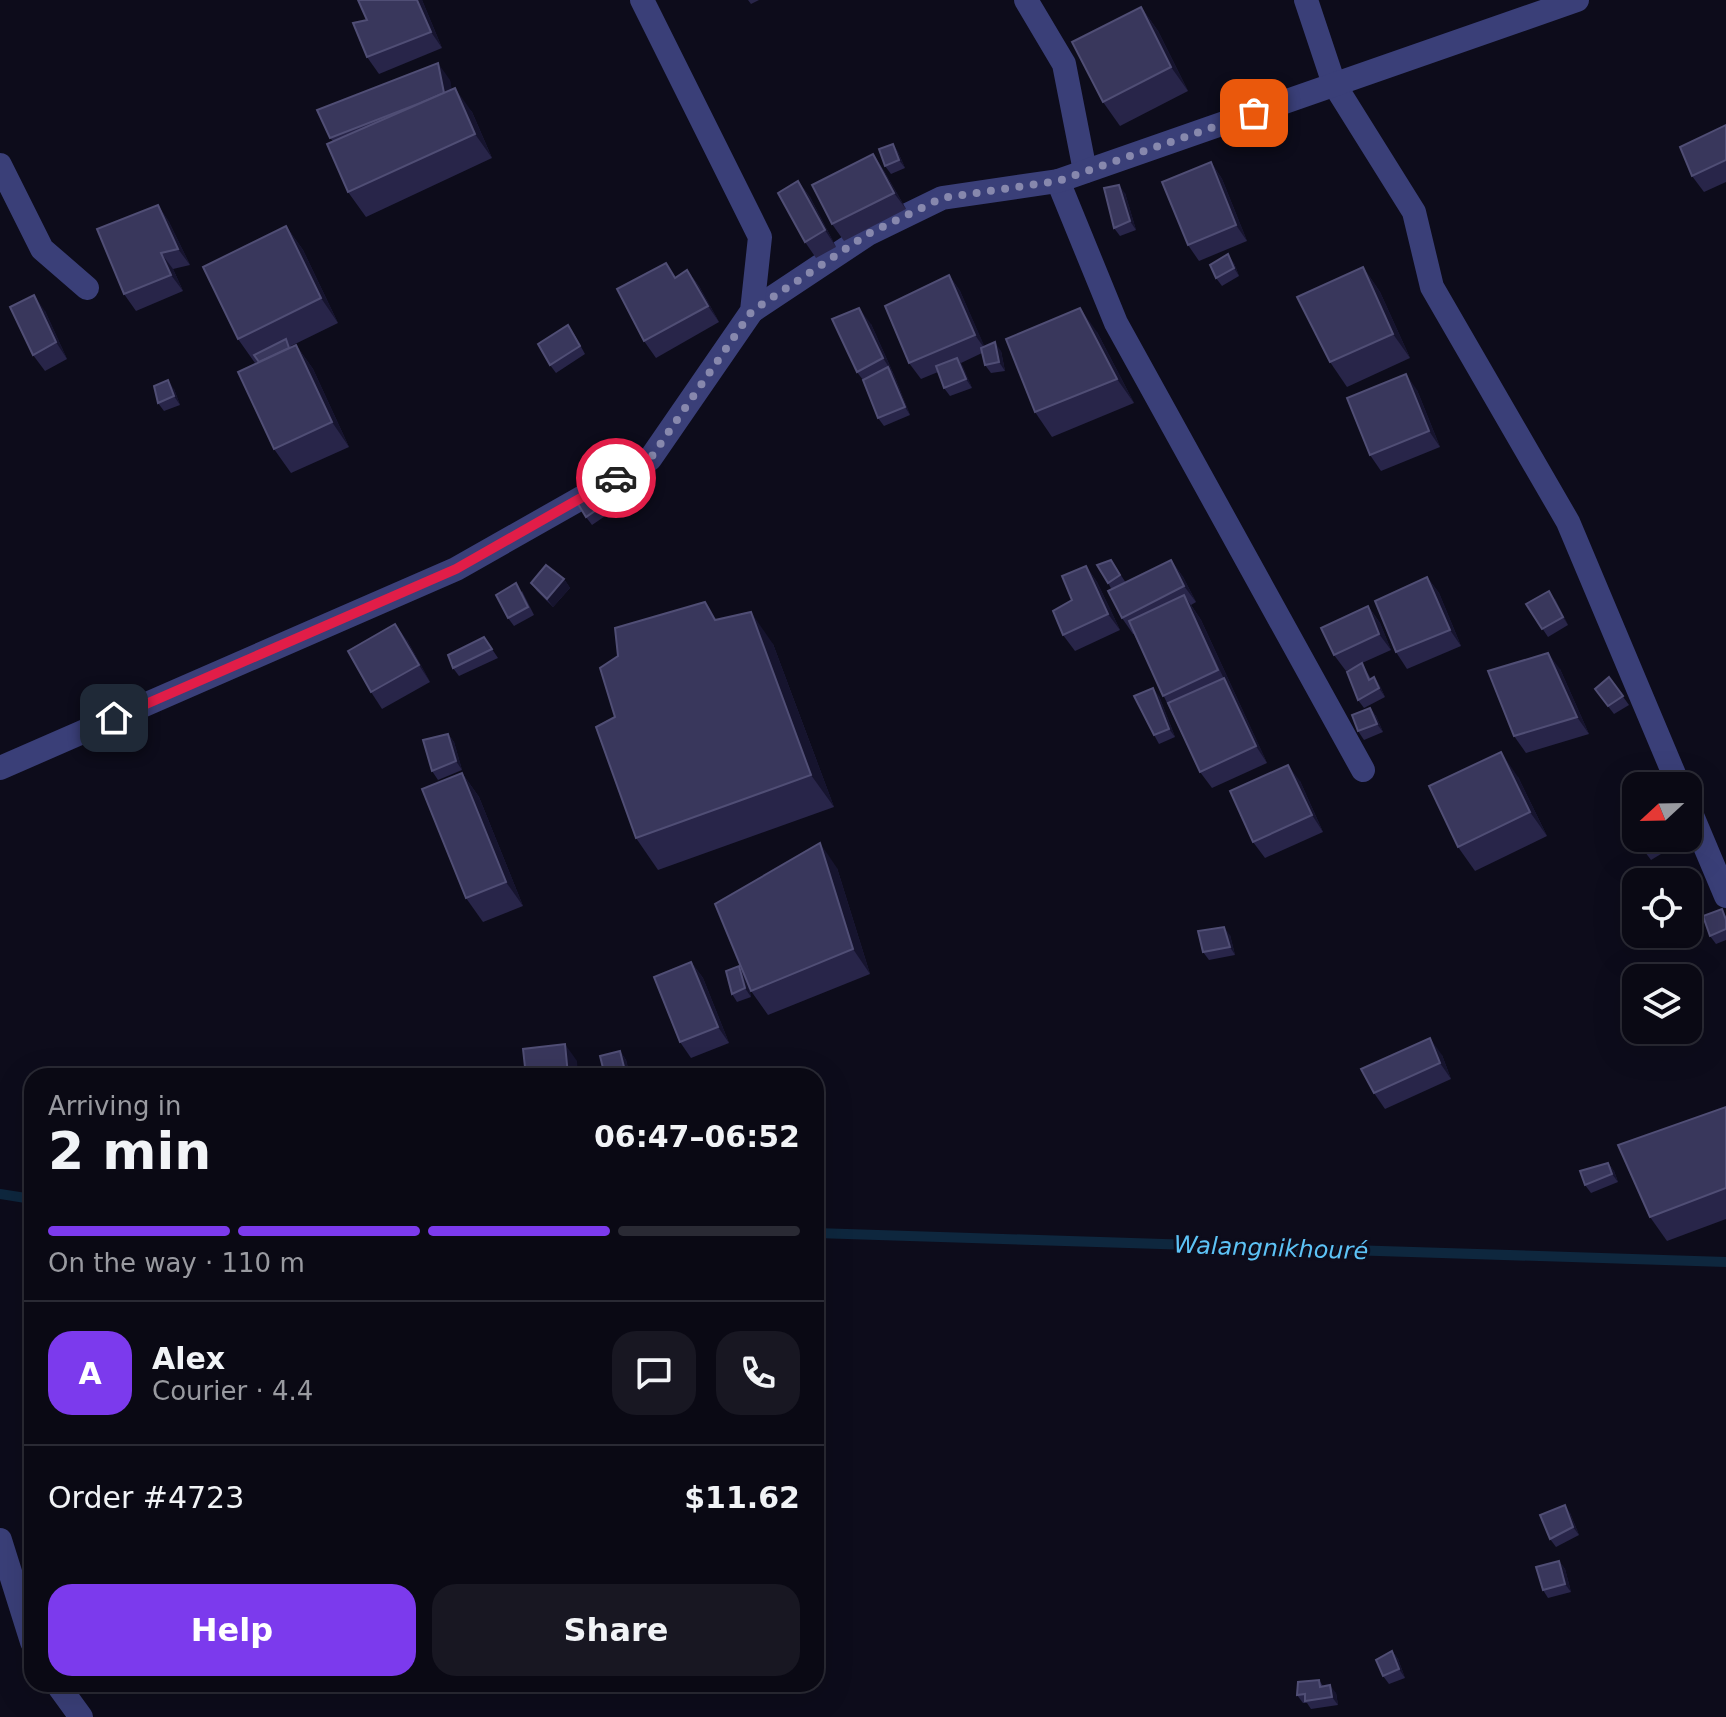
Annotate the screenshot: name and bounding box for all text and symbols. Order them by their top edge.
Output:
pin [1220,79,1288,147]
icon: bag [1232,91,1276,135]
courier [576,438,656,518]
icon: car [594,456,638,500]
pin [80,684,148,752]
icon: home [92,696,136,740]
north arrow [1622,772,1702,852]
map controls [1622,772,1702,1044]
button: locate [1622,868,1702,948]
button: layers [1622,964,1702,1044]
text: Arriving in [48,1091,182,1121]
text: 06:47–06:52 [594,1119,800,1154]
text: 2 min [48,1121,211,1181]
water label: Walangnikhouré [1173,1231,1369,1265]
text: On the way · 110 m [48,1248,305,1278]
button: chat [612,1331,696,1415]
button: phone [716,1331,800,1415]
text: Alex [152,1341,225,1376]
text: A [78,1356,102,1391]
text: Courier · 4.4 [152,1376,313,1406]
text: Order #4723 [48,1480,244,1515]
text: $11.62 [684,1480,800,1515]
button: Help [48,1584,416,1676]
button: Share [432,1584,800,1676]

